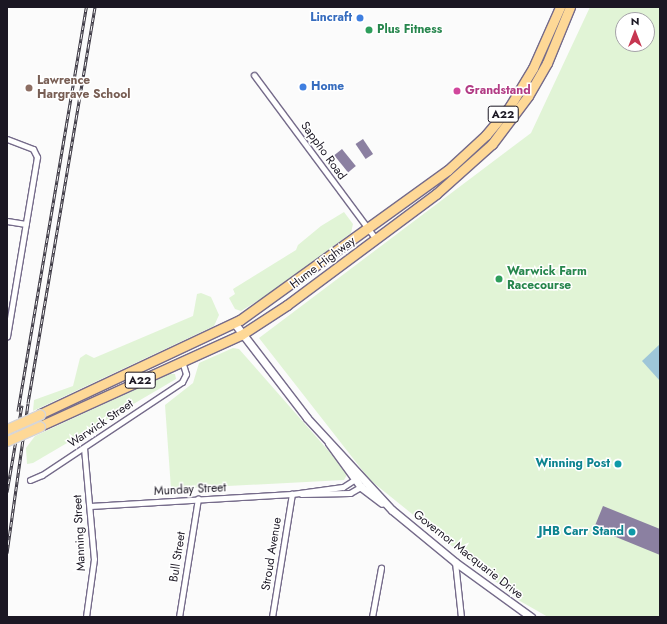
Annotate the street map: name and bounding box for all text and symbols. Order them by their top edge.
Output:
place label: Lincraft [310,11,352,25]
north arrow [615,12,655,52]
marker: Lincraft [355,13,365,23]
text: N [631,13,639,29]
place label: Plus Fitness [377,23,442,37]
marker: Plus Fitness [364,25,374,35]
place label: Lawrence Hargrave School [37,74,131,102]
place label: Home [311,80,344,94]
marker: Home [298,82,308,92]
marker: Lawrence Hargrave School [24,83,34,93]
place label: Grandstand [465,84,531,98]
marker: Grandstand [452,86,462,96]
road number: A22 [487,105,519,123]
street label: Sappho Road [297,119,349,183]
street label: Hume Highway [288,234,358,292]
place label: Warwick Farm Racecourse [507,265,587,293]
marker: Warwick Farm Racecourse [494,274,504,284]
road number: A22 [124,371,156,389]
street label: Warwick Street [66,397,136,451]
place label: Winning Post [535,457,610,471]
marker: Winning Post [613,459,623,469]
street label: Munday Street [153,481,227,499]
street label: Manning Street [71,494,89,572]
street label: Governor Macquarie Drive [410,508,526,602]
street label: Stroud Avenue [259,516,285,592]
place label: JHB Carr Stand [539,525,624,539]
marker: JHB Carr Stand [627,527,637,537]
street label: Bull Street [167,531,189,583]

